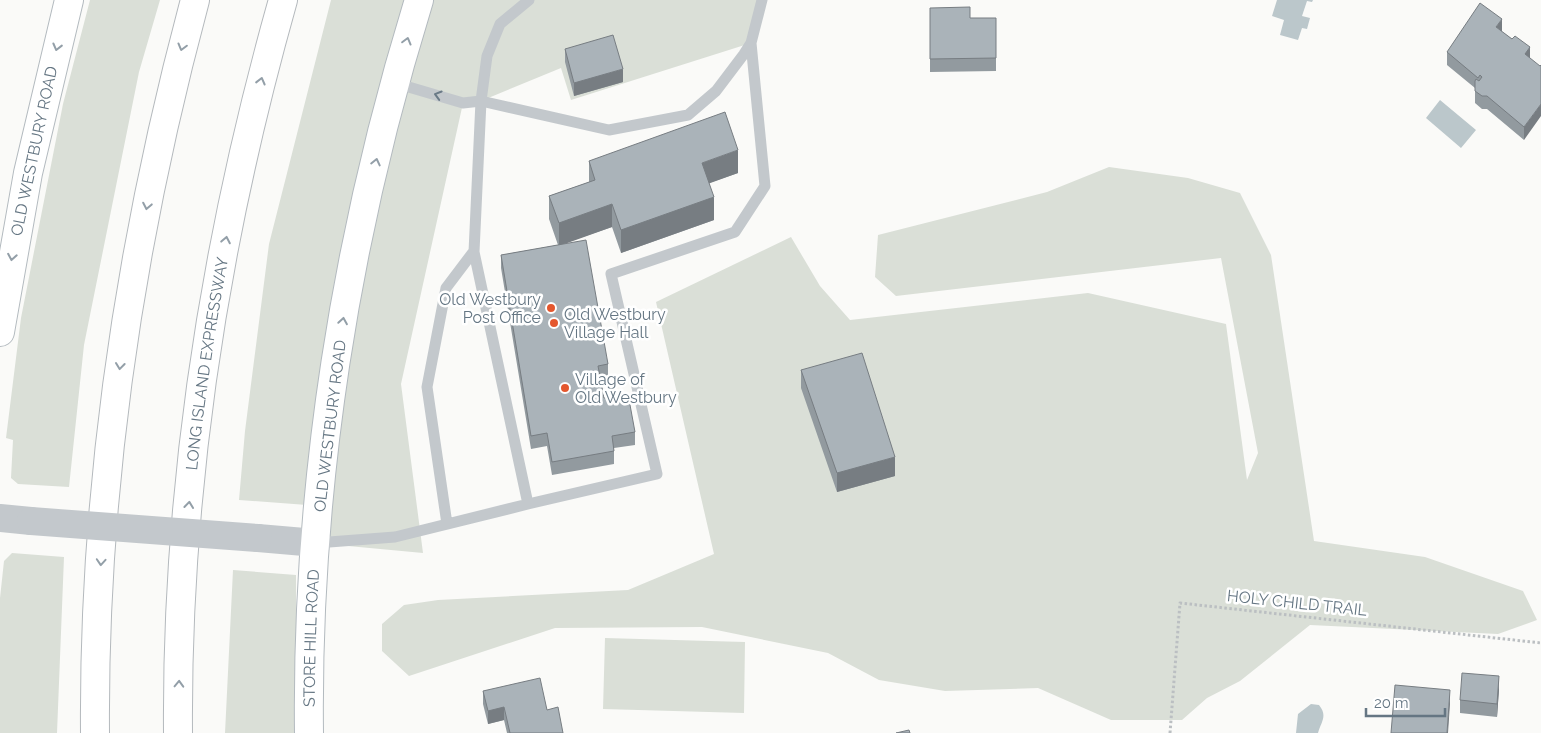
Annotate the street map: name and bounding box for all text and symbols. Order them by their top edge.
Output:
one-way arrow [401,38,411,46]
one-way arrow [52,43,63,52]
one-way arrow [177,43,188,52]
street label: OLD WESTBURY ROAD [7,64,61,238]
one-way arrow [255,77,266,86]
one-way arrow [434,91,442,101]
one-way arrow [370,158,381,166]
one-way arrow [142,201,153,210]
one-way arrow [220,235,230,244]
one-way arrow [7,254,18,262]
street label: LONG ISLAND EXPRESSWAY [182,255,232,471]
place label: Old Westbury Post Office [439,290,541,327]
marker: Old Westbury Post Office [545,302,557,314]
place label: Old Westbury Village Hall [564,305,666,342]
one-way arrow [338,317,348,326]
marker: Old Westbury Village Hall [548,317,560,329]
street label: OLD WESTBURY ROAD [310,339,350,513]
one-way arrow [115,362,126,370]
place label: Village of Old Westbury [575,370,677,407]
marker: Village of Old Westbury [559,382,571,394]
one-way arrow [183,500,194,508]
one-way arrow [95,559,106,567]
street label: STORE HILL ROAD [299,569,323,707]
street label: HOLY CHILD TRAIL [1226,586,1369,620]
one-way arrow [173,680,184,688]
scale bar [1366,686,1445,718]
text: 20 m [1374,694,1409,712]

